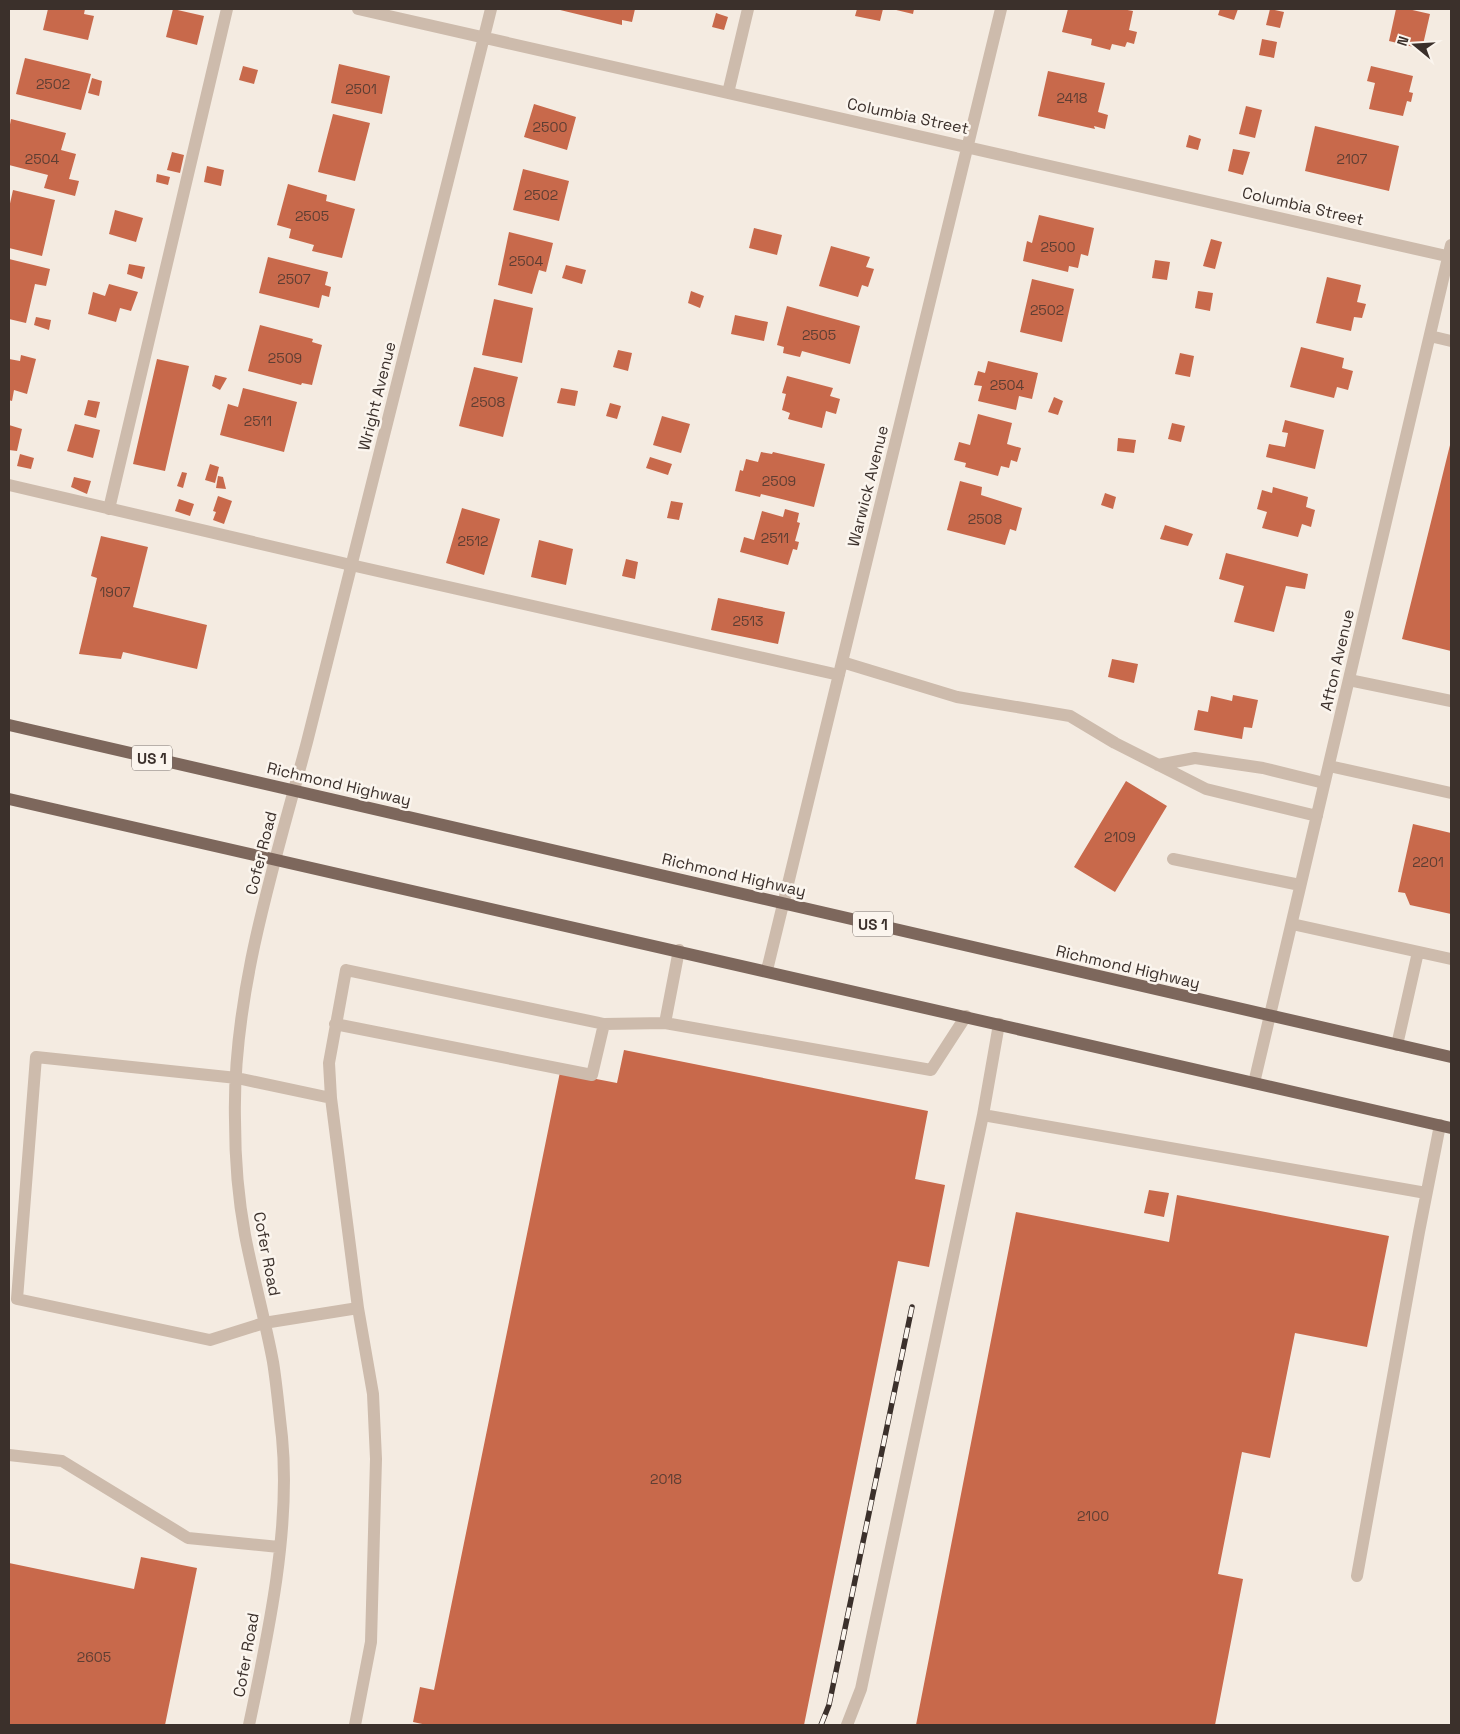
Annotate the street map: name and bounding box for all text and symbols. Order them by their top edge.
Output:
north arrow [1390,20,1440,70]
text: N [1393,34,1413,48]
house number: 2502 [36,75,70,93]
house number: 2501 [345,80,377,98]
house number: 2418 [1056,89,1088,107]
street label: Columbia Street [845,93,971,139]
house number: 2500 [533,118,567,136]
house number: 2504 [25,150,60,168]
house number: 2107 [1337,150,1368,168]
street label: Columbia Street [1240,182,1366,230]
house number: 2502 [524,186,558,204]
house number: 2505 [295,207,329,225]
house number: 2500 [1041,238,1075,256]
house number: 2504 [509,252,544,270]
house number: 2507 [277,270,311,288]
house number: 2502 [1030,301,1064,319]
house number: 2505 [802,326,836,344]
street label: Wright Avenue [353,339,401,453]
house number: 2509 [268,349,302,367]
house number: 2504 [990,376,1025,394]
house number: 2508 [471,393,506,411]
house number: 2511 [244,412,272,430]
street label: Warwick Avenue [843,423,893,549]
house number: 2509 [762,472,796,490]
house number: 2508 [968,510,1003,528]
house number: 2511 [761,529,789,547]
house number: 2512 [458,532,488,550]
house number: 1907 [99,583,131,601]
street label: Afton Avenue [1315,607,1359,713]
house number: 2513 [733,612,763,630]
road number: US 1 [132,746,172,770]
street label: Richmond Highway [265,757,413,811]
street label: Cofer Road [240,809,282,897]
house number: 2109 [1104,828,1136,846]
street label: Richmond Highway [660,848,808,902]
house number: 2201 [1412,853,1444,871]
road number: US 1 [853,912,893,936]
street label: Richmond Highway [1054,940,1202,994]
street label: Cofer Road [249,1210,285,1298]
house number: 2018 [650,1470,682,1488]
house number: 2100 [1077,1507,1109,1525]
street label: Cofer Road [228,1611,264,1699]
house number: 2605 [77,1648,111,1666]

